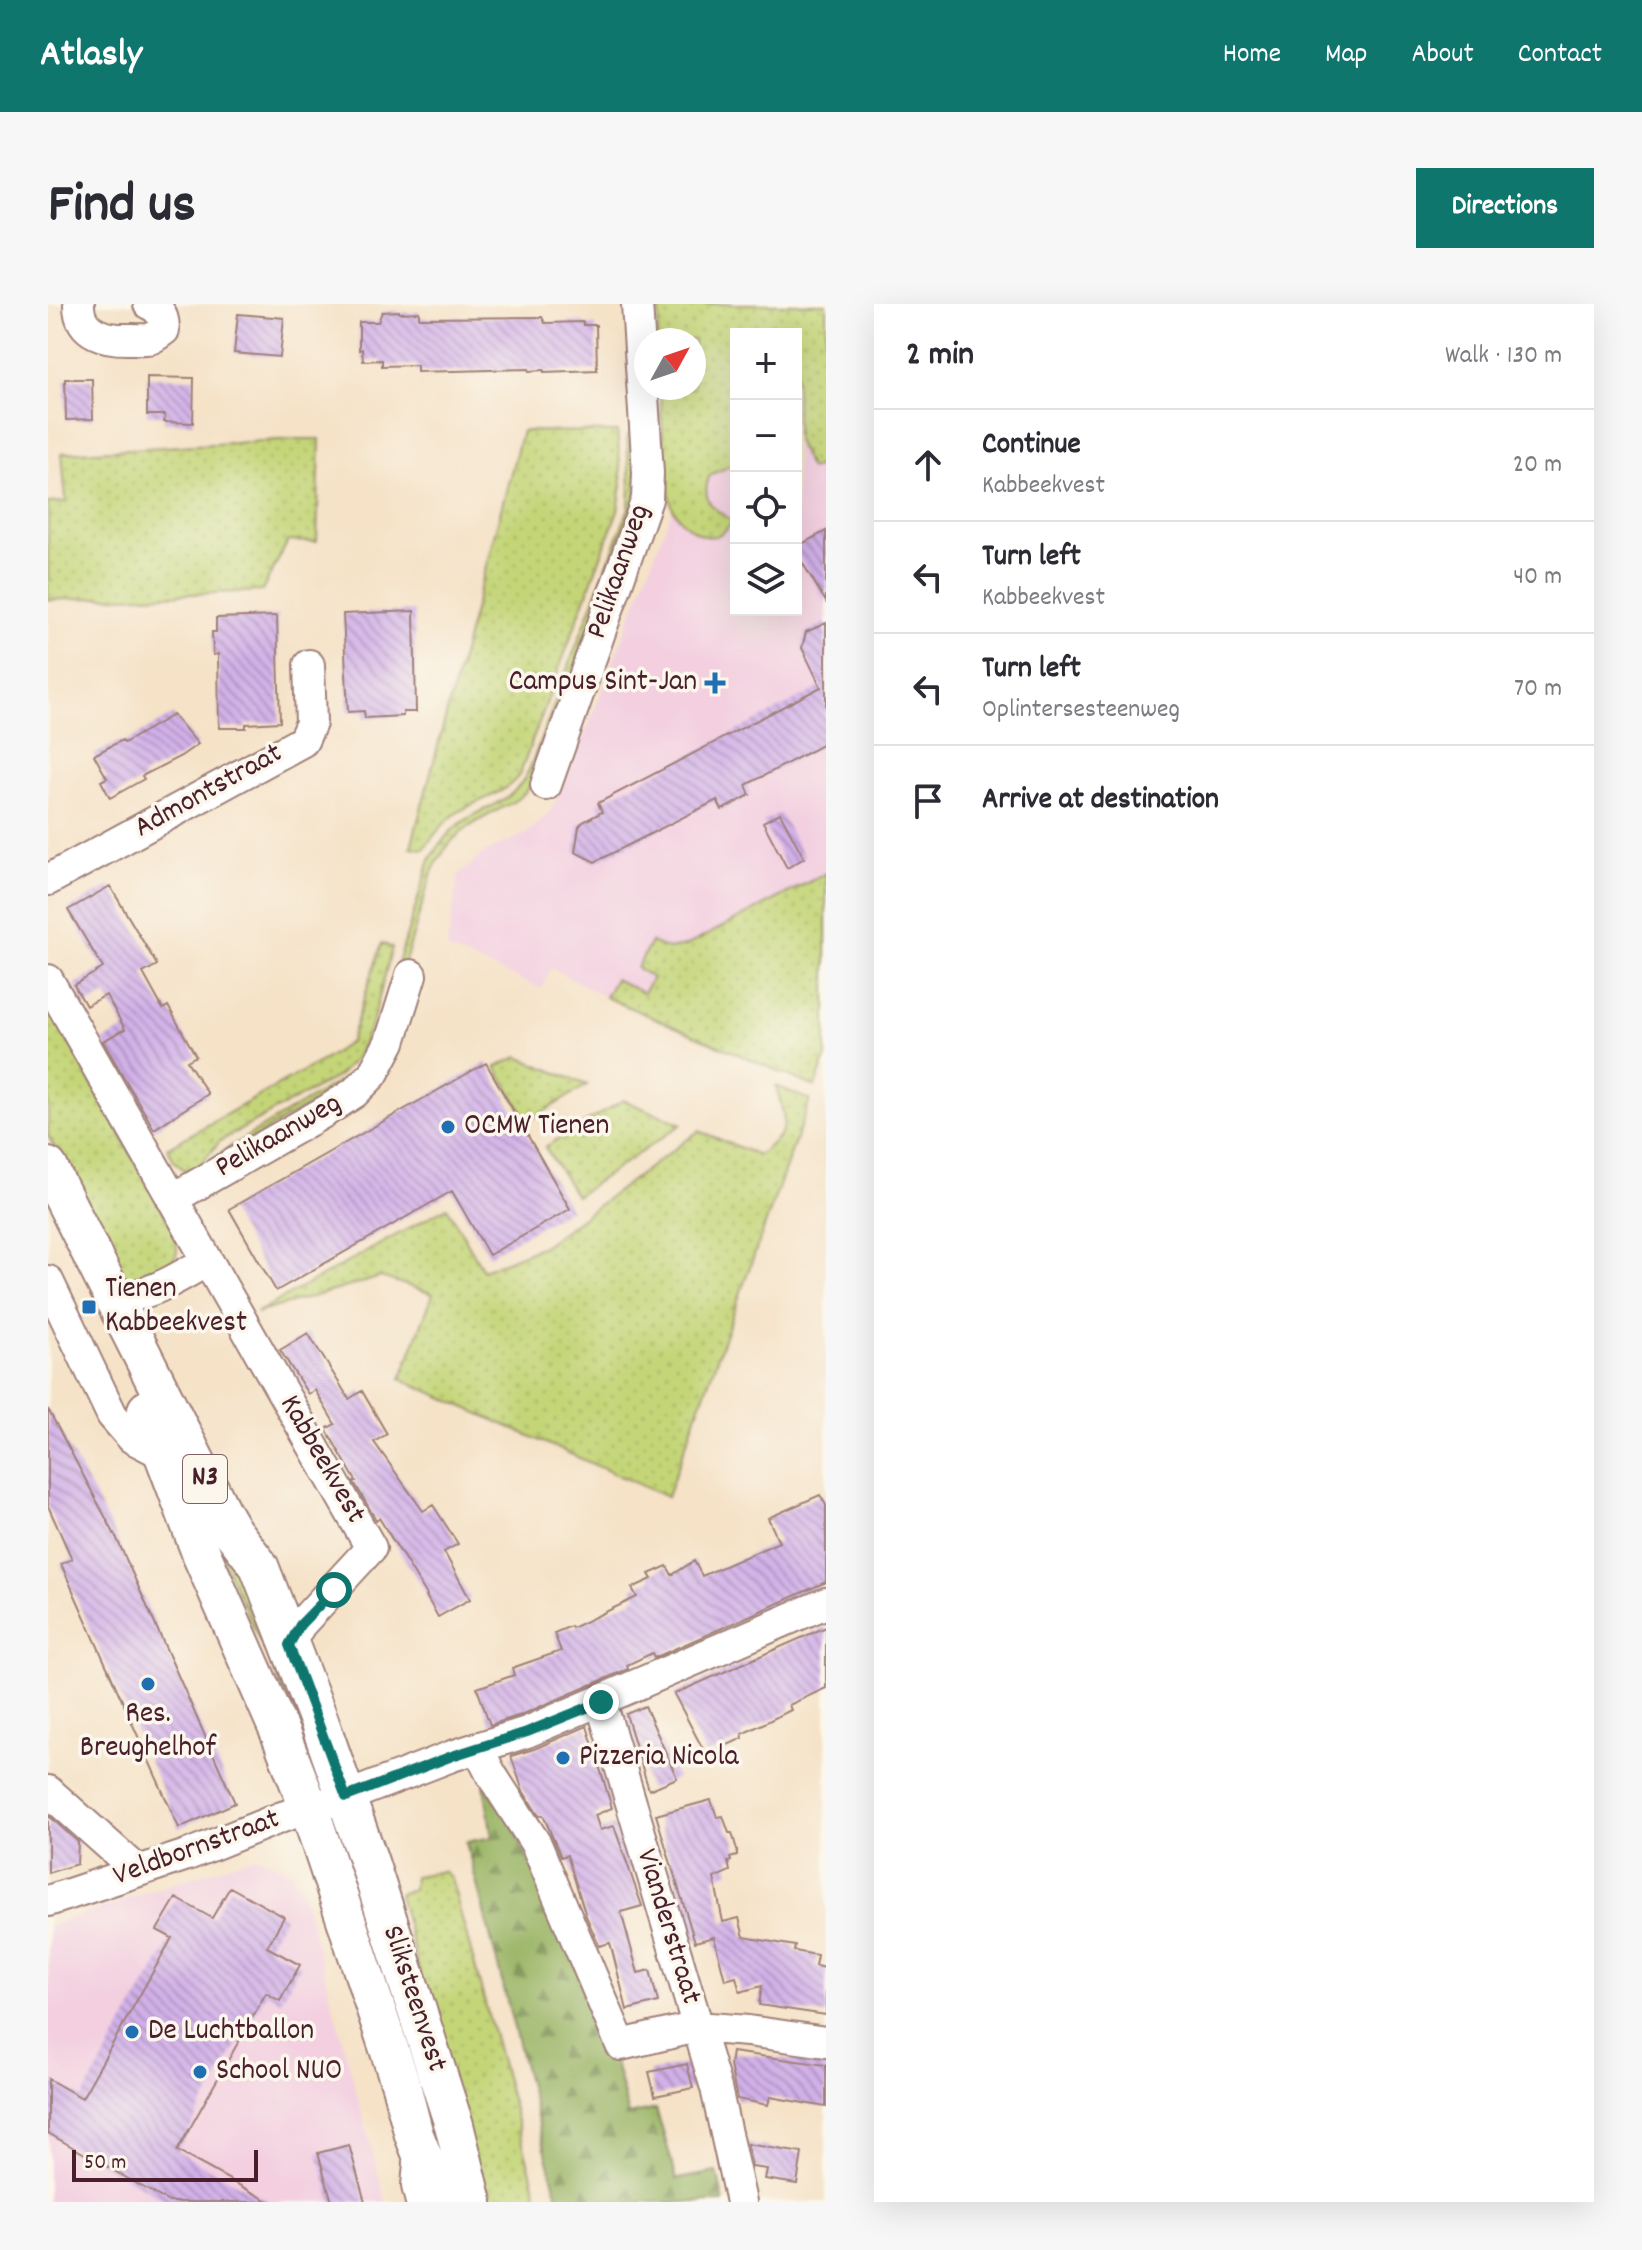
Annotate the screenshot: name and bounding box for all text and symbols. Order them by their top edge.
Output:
text: Atlasly [40,29,142,84]
text: Home [1223,36,1281,76]
text: Map [1325,36,1367,76]
text: About [1411,36,1474,76]
text: Contact [1518,36,1602,76]
text: Find us [48,168,196,248]
button: Directions [1416,168,1594,248]
north arrow [634,328,706,400]
map controls [730,328,802,616]
button: + [730,328,802,400]
text: 2 min [906,332,974,381]
text: Walk · 130 m [1445,338,1562,375]
button: − [730,400,802,472]
text: Continue [982,425,1081,468]
icon: ahead [906,443,950,487]
text: 20 m [1513,447,1562,484]
text: Kabbeekvest [982,468,1105,505]
button: locate [730,472,802,544]
street label: Pelikaanweg [577,499,663,645]
text: Turn left [982,537,1081,580]
button: layers [730,544,802,616]
icon: left [906,555,950,599]
text: 40 m [1513,559,1562,596]
text: Kabbeekvest [982,580,1105,617]
text: Turn left [982,649,1081,692]
place label: Campus Sint-Jan [508,662,697,705]
icon: left [906,667,950,711]
text: 70 m [1514,671,1562,708]
marker: Campus Sint-Jan [704,672,726,694]
text: Oplintersesteenweg [982,692,1180,729]
street label: Admontstraat [127,734,291,850]
icon: arrive [906,779,950,823]
text: Arrive at destination [982,780,1219,823]
street label: Pelikaanweg [208,1084,350,1190]
place label: OCMW Tienen [464,1106,609,1149]
marker: OCMW Tienen [439,1118,457,1136]
place label: Tienen Kabbeekvest [105,1269,247,1346]
marker: Tienen Kabbeekvest [80,1298,98,1316]
street label: Kabbeekvest [267,1388,375,1532]
road number: N3 [183,1455,227,1503]
route start [316,1572,352,1608]
marker: Res. Breughelhof [139,1675,157,1693]
route end [583,1684,619,1720]
place label: Res. Breughelhof [80,1694,218,1771]
place label: Pizzeria Nicola [579,1737,740,1780]
marker: Pizzeria Nicola [554,1749,572,1767]
street label: Veldbornstraat [108,1799,286,1899]
street label: Vianderstraat [623,1844,711,2010]
street label: Sliksteenvest [369,1920,457,2078]
place label: De Luchtballon [148,2011,314,2054]
marker: De Luchtballon [123,2023,141,2041]
place label: School NUO [216,2051,342,2094]
marker: School NUO [191,2063,209,2081]
scale bar [72,2146,258,2182]
text: 50 m [84,2148,126,2179]

